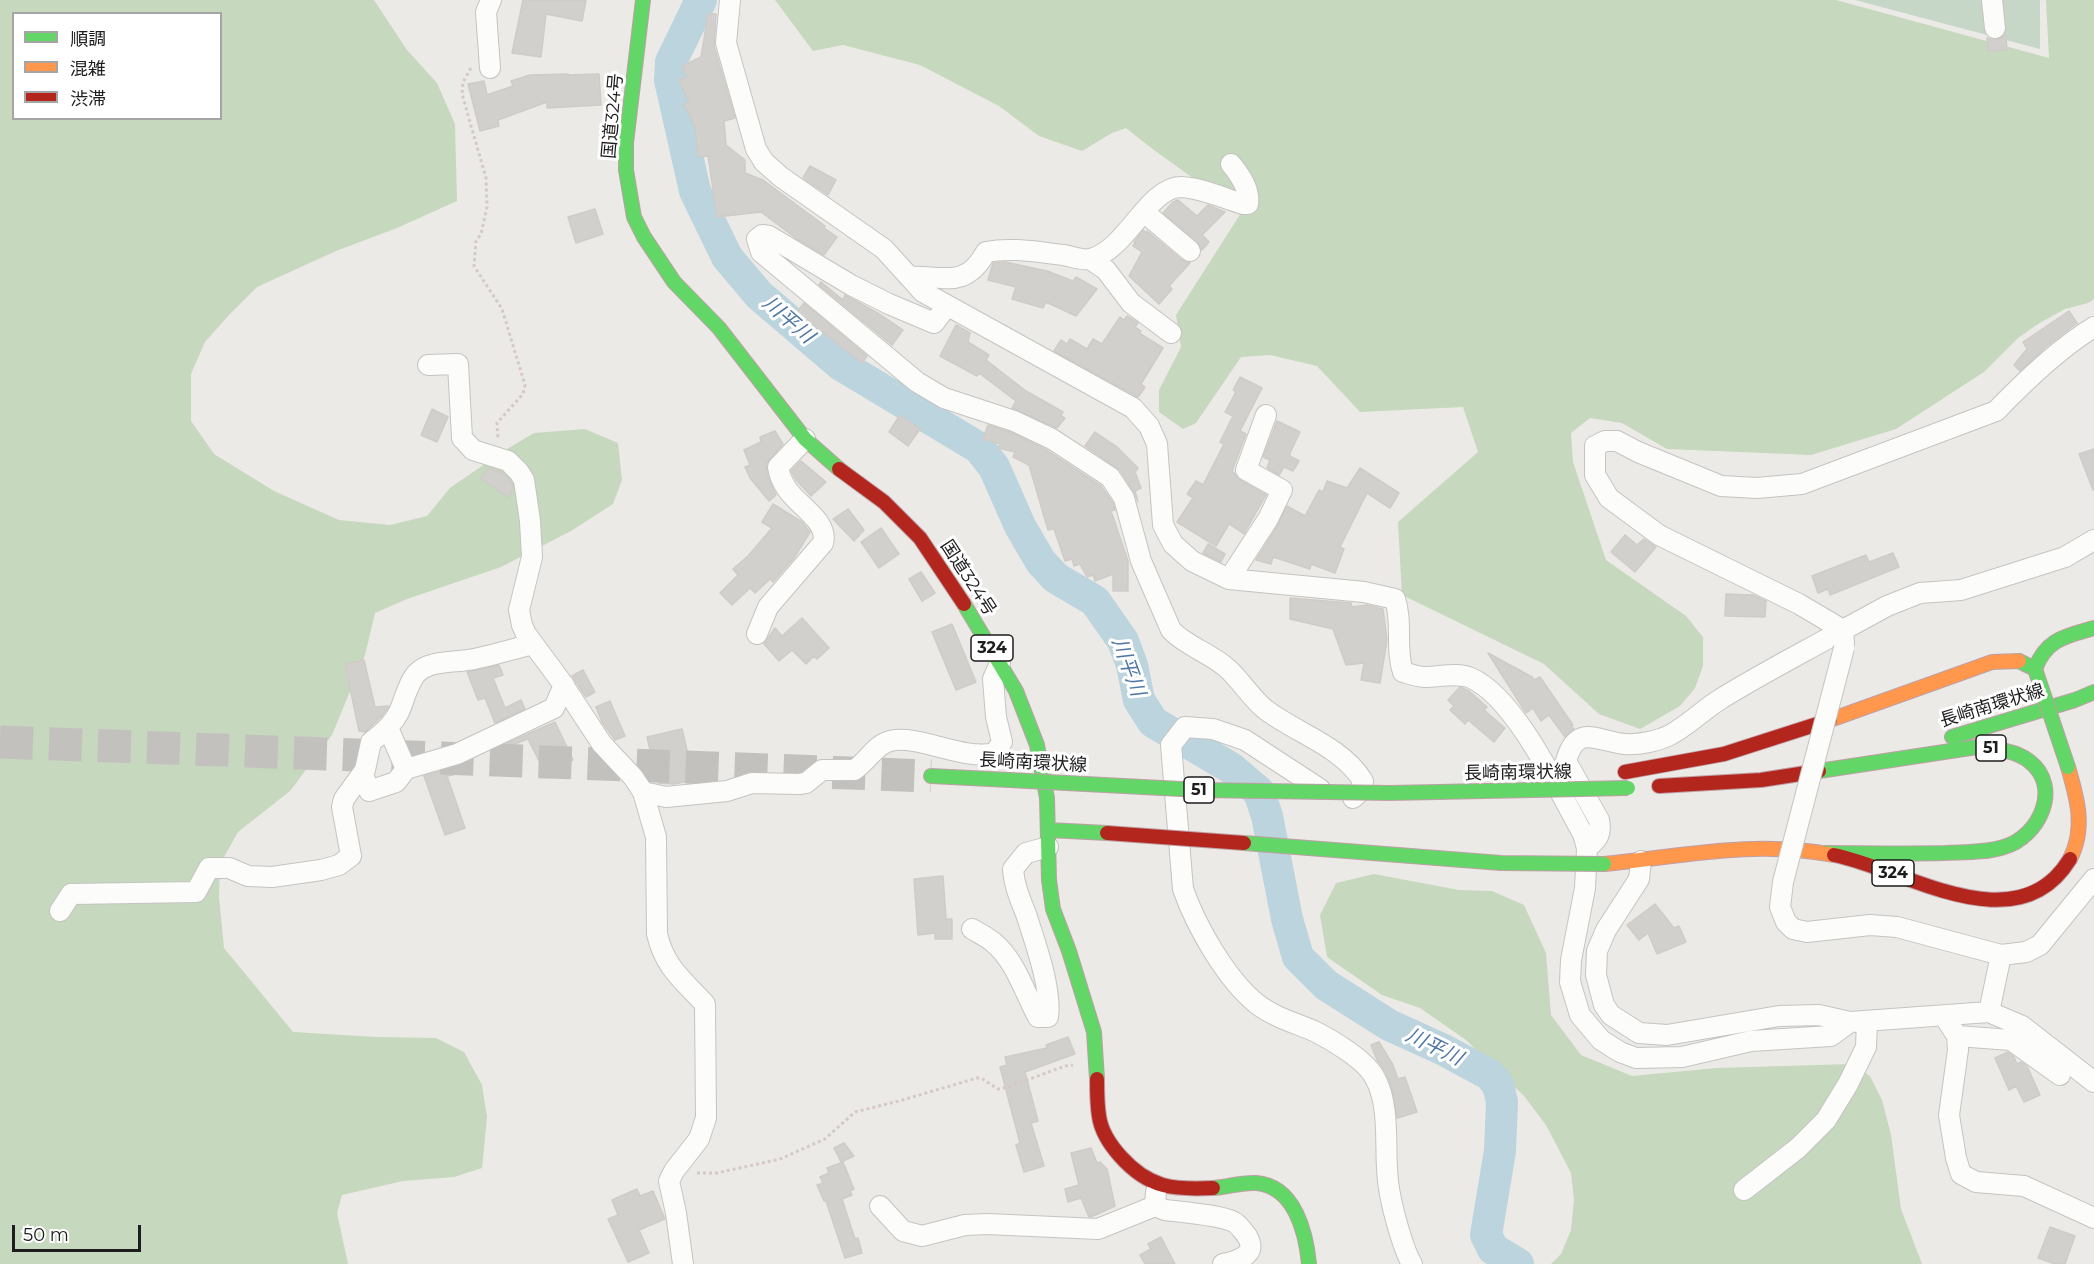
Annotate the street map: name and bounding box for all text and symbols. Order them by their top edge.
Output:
legend [12,12,222,120]
text: 順調 [70,28,106,50]
text: 混雑 [70,58,106,80]
street label: 国道324号 [599,72,627,160]
text: 渋滞 [70,88,106,110]
water label: 川平川 [757,291,819,349]
street label: 国道324号 [936,536,1000,620]
road number: 324 [971,635,1013,661]
water label: 川平川 [1106,635,1150,699]
street label: 長崎南環状線 [1937,680,2047,732]
road number: 51 [1976,735,2006,761]
street label: 長崎南環状線 [979,749,1087,777]
street label: 長崎南環状線 [1464,761,1572,785]
road number: 51 [1184,777,1214,803]
road number: 324 [1872,860,1914,886]
water label: 川平川 [1402,1023,1466,1071]
scale bar [15,1213,144,1251]
text: 50 m [23,1224,69,1246]

